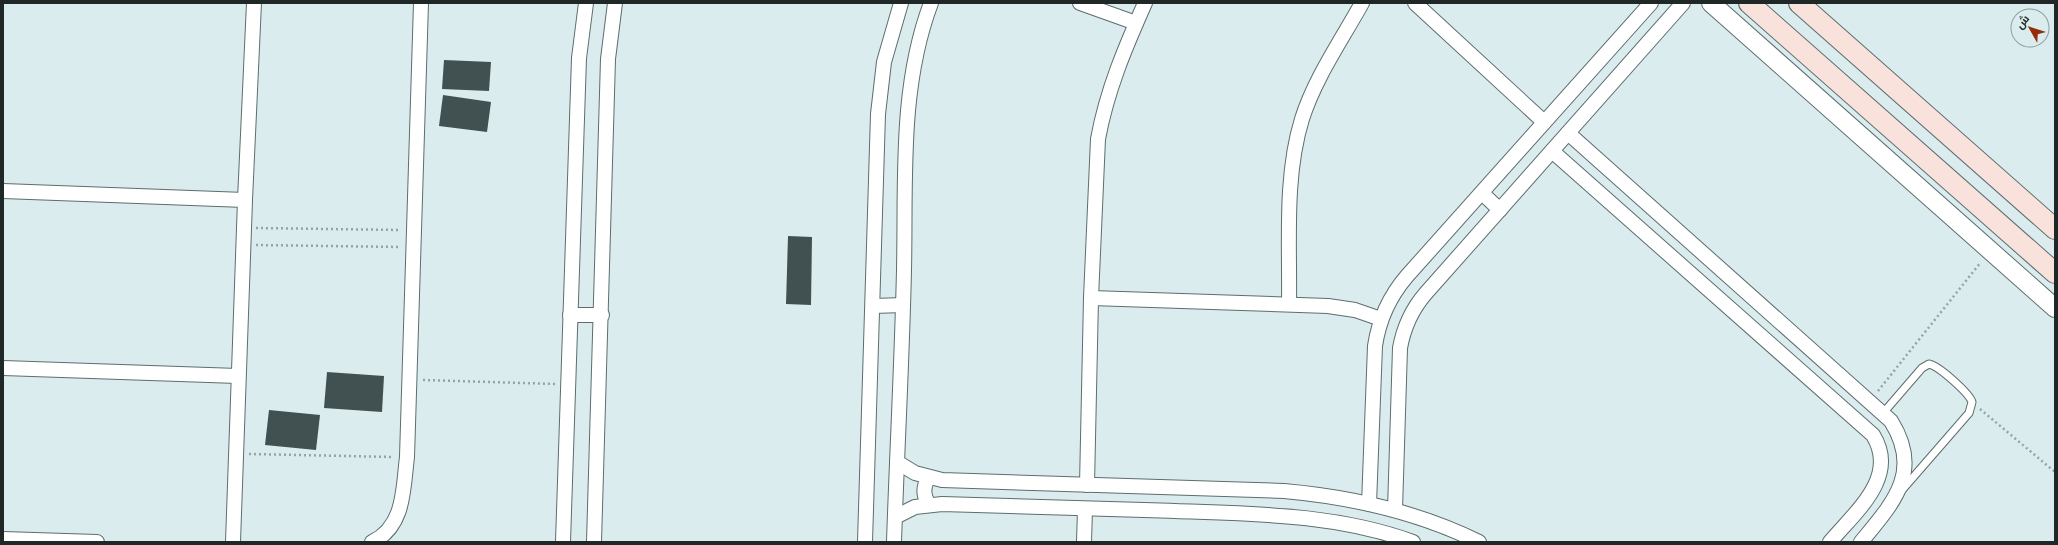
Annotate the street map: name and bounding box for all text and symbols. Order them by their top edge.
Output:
north arrow [2010,8,2050,48]
text: ش [2013,12,2032,32]

